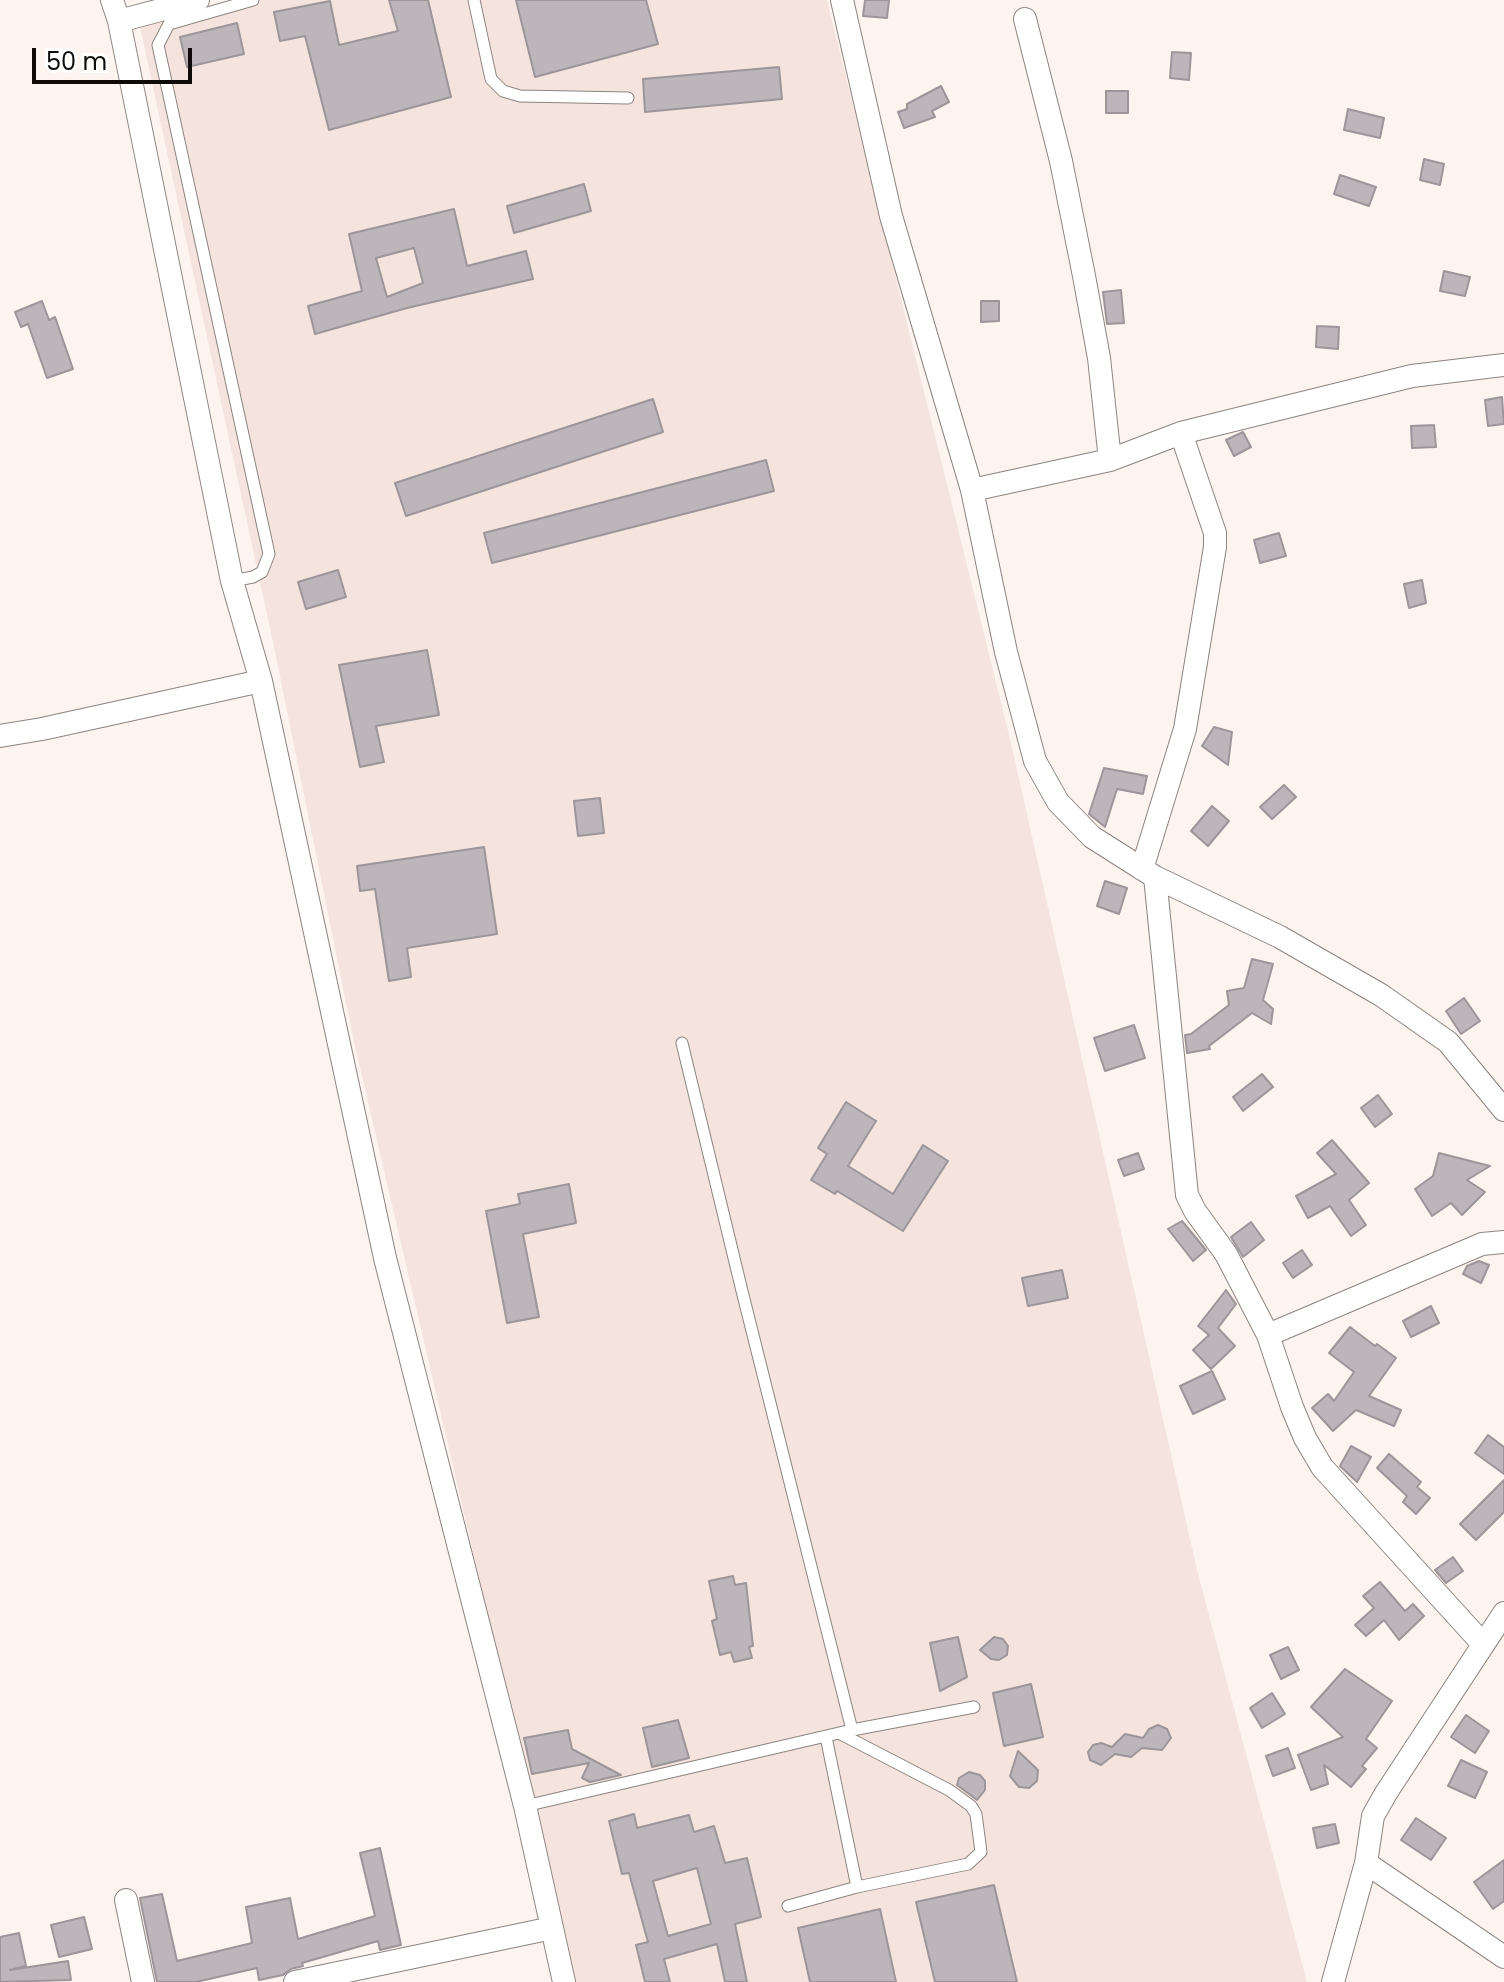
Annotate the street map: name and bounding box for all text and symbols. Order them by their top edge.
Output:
scale bar [36,32,196,82]
text: 50 m [46,45,107,78]

